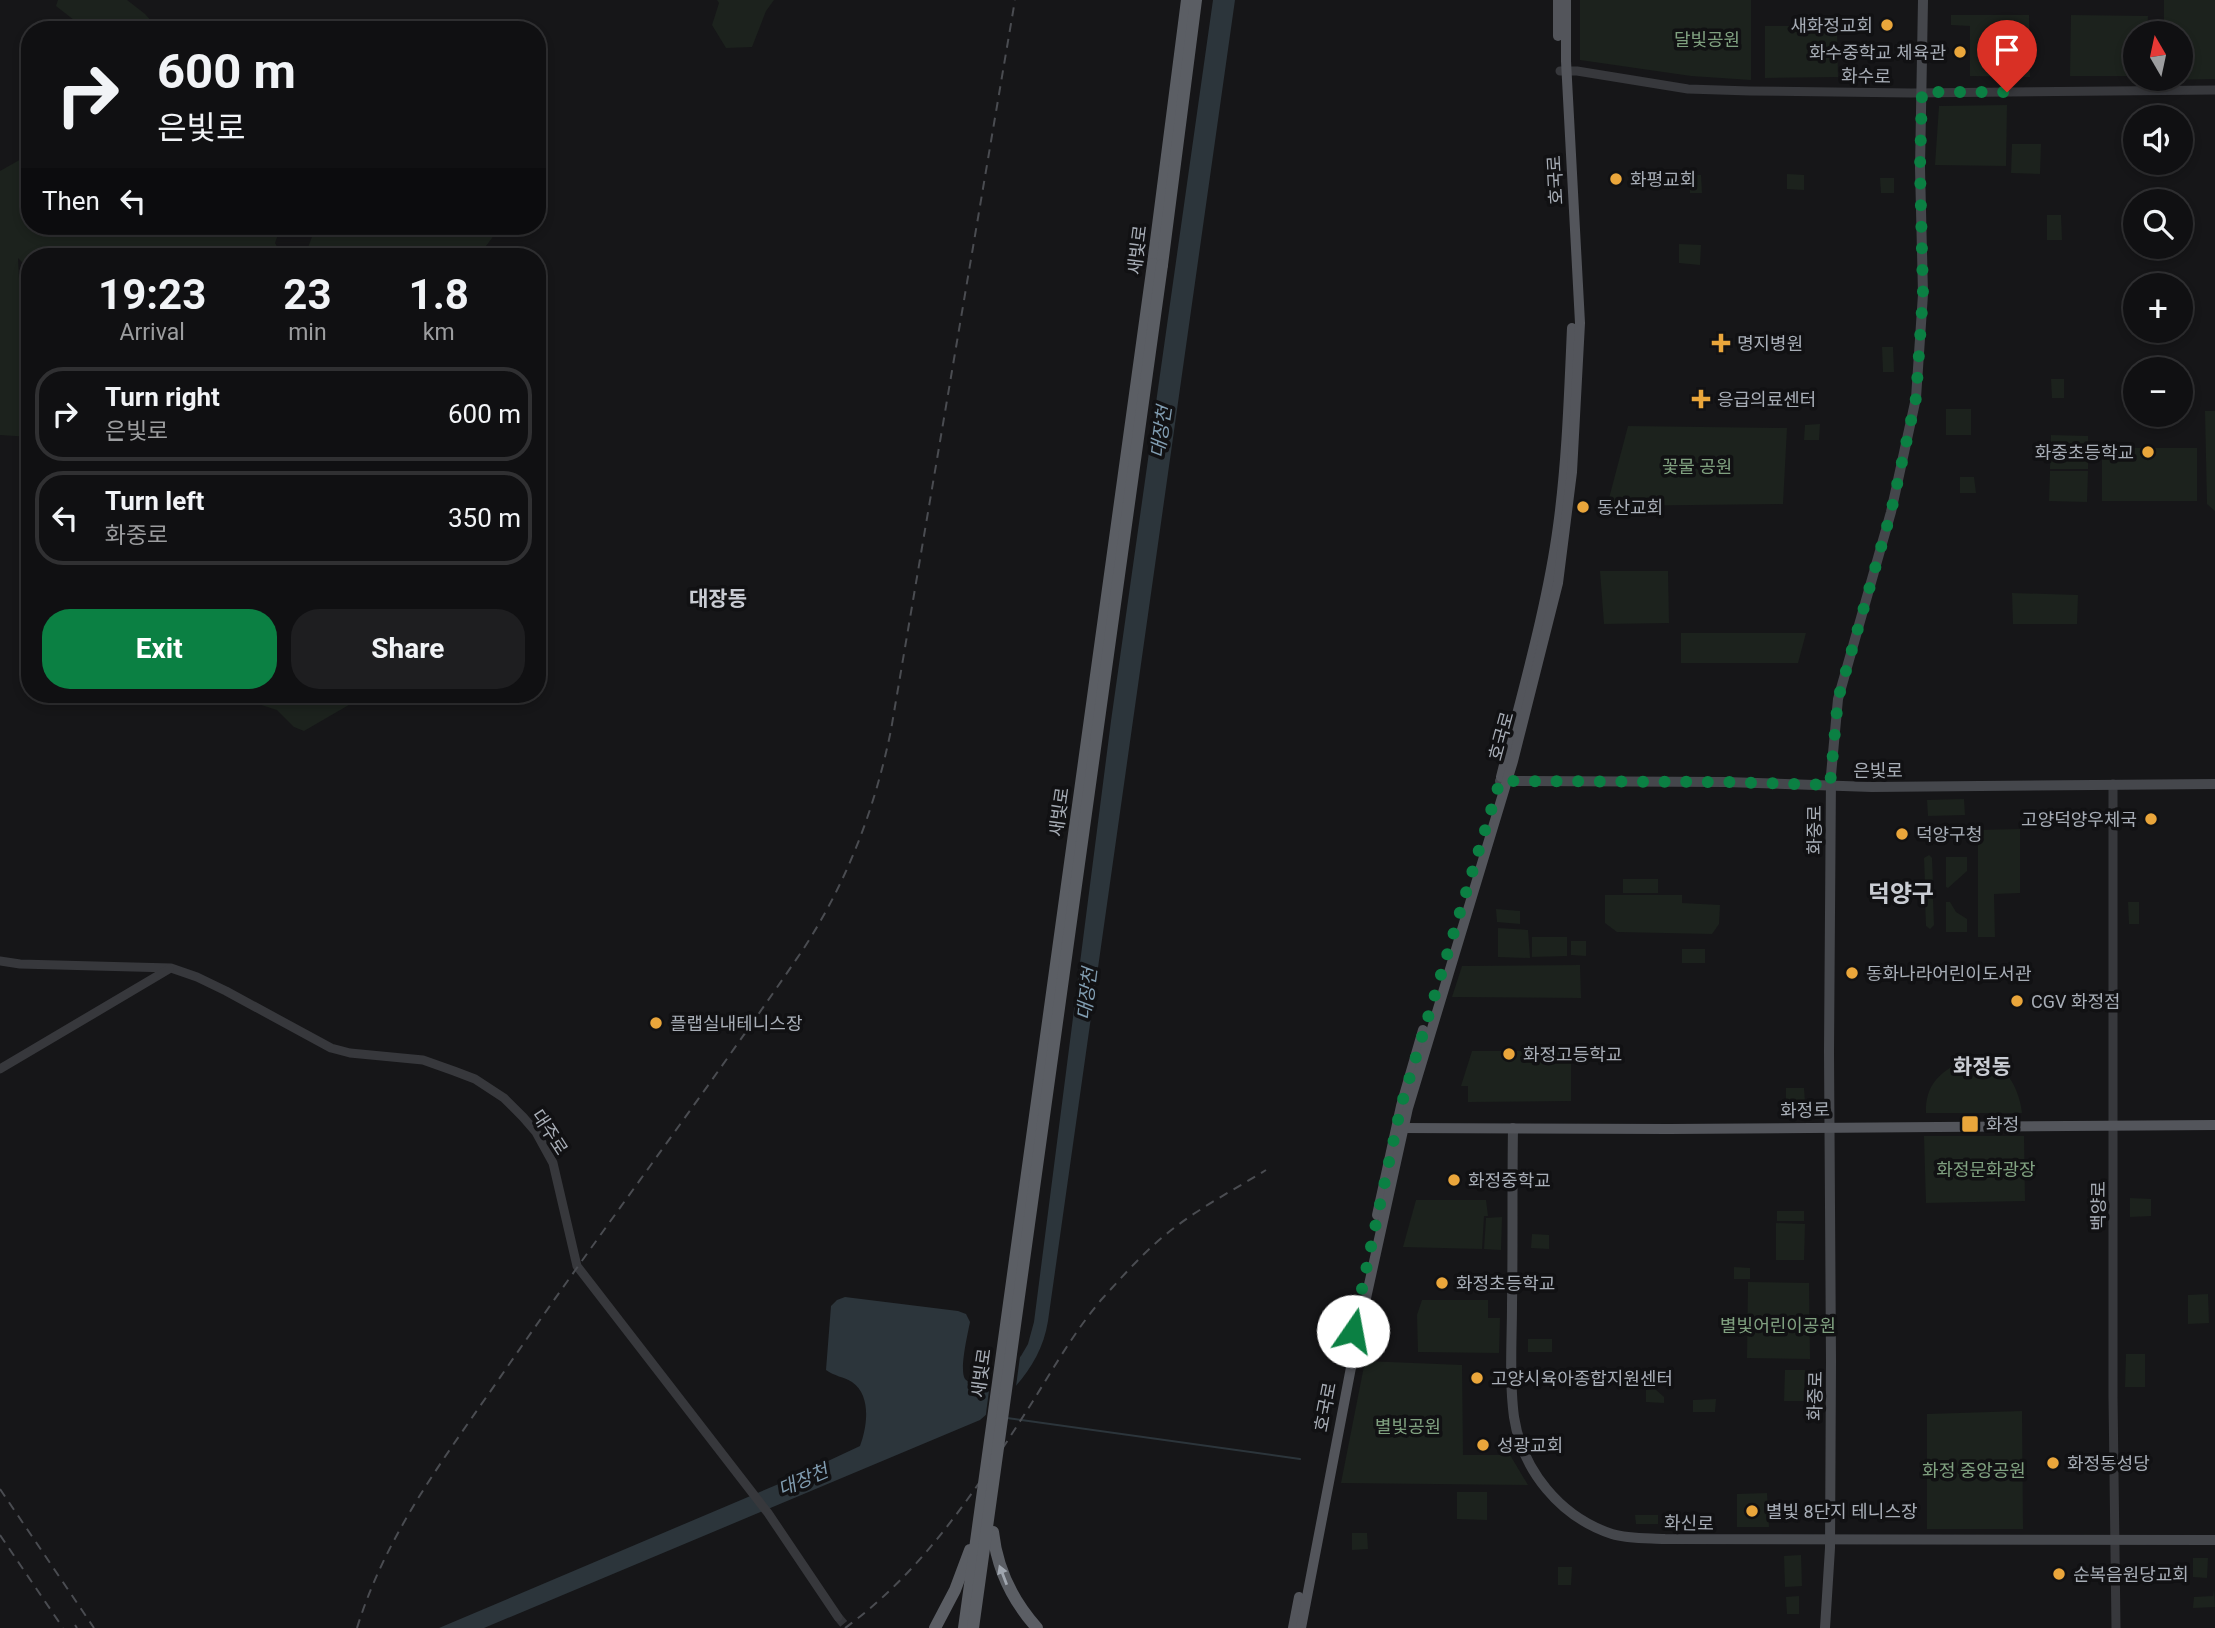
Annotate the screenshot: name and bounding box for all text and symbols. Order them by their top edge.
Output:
place label: 새화정교회 [1790,15,1873,36]
marker: 새화정교회 [1879,17,1895,33]
pin [1977,20,2037,92]
north arrow [2123,21,2193,91]
map controls [2123,21,2193,427]
park label: 달빛공원 [1674,29,1740,50]
icon: arrive [1988,31,2026,69]
place label: 화수중학교 체육관 [1809,42,1946,63]
text: 600 m [157,43,296,100]
marker: 화수중학교 체육관 [1952,44,1968,60]
icon: right [42,49,133,140]
street label: 화수로 [1841,65,1891,87]
button: sound [2123,105,2193,175]
text: 은빛로 [157,109,245,147]
street label: 호국로 [1543,155,1567,205]
place label: 화평교회 [1630,169,1696,190]
marker: 화평교회 [1608,171,1624,187]
icon: left [114,182,152,220]
text: Then [42,186,100,216]
button: search [2123,189,2193,259]
street label: 새빛로 [1124,224,1150,276]
text: 19:23 [98,270,206,319]
text: 23 [283,270,332,319]
text: 1.8 [409,270,469,319]
button: + [2123,273,2193,343]
text: Arrival [120,319,185,346]
text: min [288,319,327,346]
text: km [423,319,455,346]
marker: 명지병원 [1711,333,1731,353]
place label: 명지병원 [1737,333,1803,354]
button: − [2123,357,2193,427]
text: Turn right [105,382,220,412]
marker: 응급의료센터 [1691,389,1711,409]
place label: 응급의료센터 [1717,389,1816,410]
icon: right [46,395,84,433]
text: 600 m [448,399,521,429]
water label: 대장천 [1146,403,1176,460]
text: 은빛로 [105,418,168,445]
place label: 화중초등학교 [2035,442,2134,463]
marker: 화중초등학교 [2140,444,2156,460]
park label: 꽃물 공원 [1662,456,1732,477]
text: Turn left [105,486,204,516]
place label: 동산교회 [1597,497,1663,518]
icon: left [46,499,84,537]
marker: 동산교회 [1575,499,1591,515]
text: 350 m [448,503,521,533]
text: 화중로 [105,522,168,549]
district label: 대장동 [689,587,747,611]
button: Exit [42,609,277,689]
button: Share [291,609,525,689]
street label: 호국로 [1484,709,1518,763]
street label: 은빛로 [1853,760,1903,781]
street label: 새빛로 [1045,786,1073,838]
street label: 화중로 [1804,805,1825,855]
place label: 고양덕양우체국 [2021,809,2137,830]
marker: 고양덕양우체국 [2143,811,2159,827]
place label: 덕양구청 [1916,824,1982,845]
marker: 덕양구청 [1894,826,1910,842]
district label: 덕양구 [1868,880,1934,908]
place label: 동화나라어린이도서관 [1866,963,2032,984]
water label: 대장천 [1072,965,1102,1021]
marker: 동화나라어린이도서관 [1844,965,1860,981]
place label: CGV 화정점 [2031,991,2121,1012]
marker: CGV 화정점 [2009,993,2025,1009]
place label: 플랩실내테니스장 [670,1013,802,1034]
marker: 플랩실내테니스장 [648,1015,664,1031]
place label: 화정고등학교 [1523,1044,1622,1065]
marker: 화정고등학교 [1501,1046,1517,1062]
district label: 화정동 [1953,1055,2011,1079]
street label: 화정로 [1780,1099,1830,1121]
street label: 대주로 [528,1105,572,1159]
marker: 화정 [1960,1114,1980,1134]
place label: 화정 [1986,1114,2019,1135]
park label: 화정문화광장 [1936,1159,2036,1180]
place label: 화정중학교 [1468,1170,1551,1191]
marker: 화정중학교 [1446,1172,1462,1188]
street label: 백양로 [2088,1181,2109,1231]
place label: 화정초등학교 [1456,1273,1555,1294]
marker: 화정초등학교 [1434,1275,1450,1291]
position arrow [1316,1294,1390,1368]
park label: 별빛어린이공원 [1720,1315,1836,1336]
street label: 새빛로 [967,1347,995,1399]
place label: 고양시육아종합지원센터 [1491,1368,1673,1389]
marker: 고양시육아종합지원센터 [1469,1370,1485,1386]
street label: 화중로 [1804,1371,1826,1421]
street label: 호국로 [1310,1381,1340,1433]
park label: 별빛공원 [1375,1416,1441,1437]
place label: 성광교회 [1497,1435,1563,1456]
marker: 성광교회 [1475,1437,1491,1453]
place label: 화정동성당 [2067,1453,2150,1474]
marker: 화정동성당 [2045,1455,2061,1471]
water label: 대장천 [774,1459,833,1501]
park label: 화정 중앙공원 [1922,1460,2026,1481]
place label: 별빛 8단지 테니스장 [1766,1501,1918,1522]
marker: 별빛 8단지 테니스장 [1744,1503,1760,1519]
street label: 화신로 [1664,1512,1714,1534]
one-way arrow [998,1564,1009,1585]
place label: 순복음원당교회 [2073,1564,2189,1585]
marker: 순복음원당교회 [2051,1566,2067,1582]

